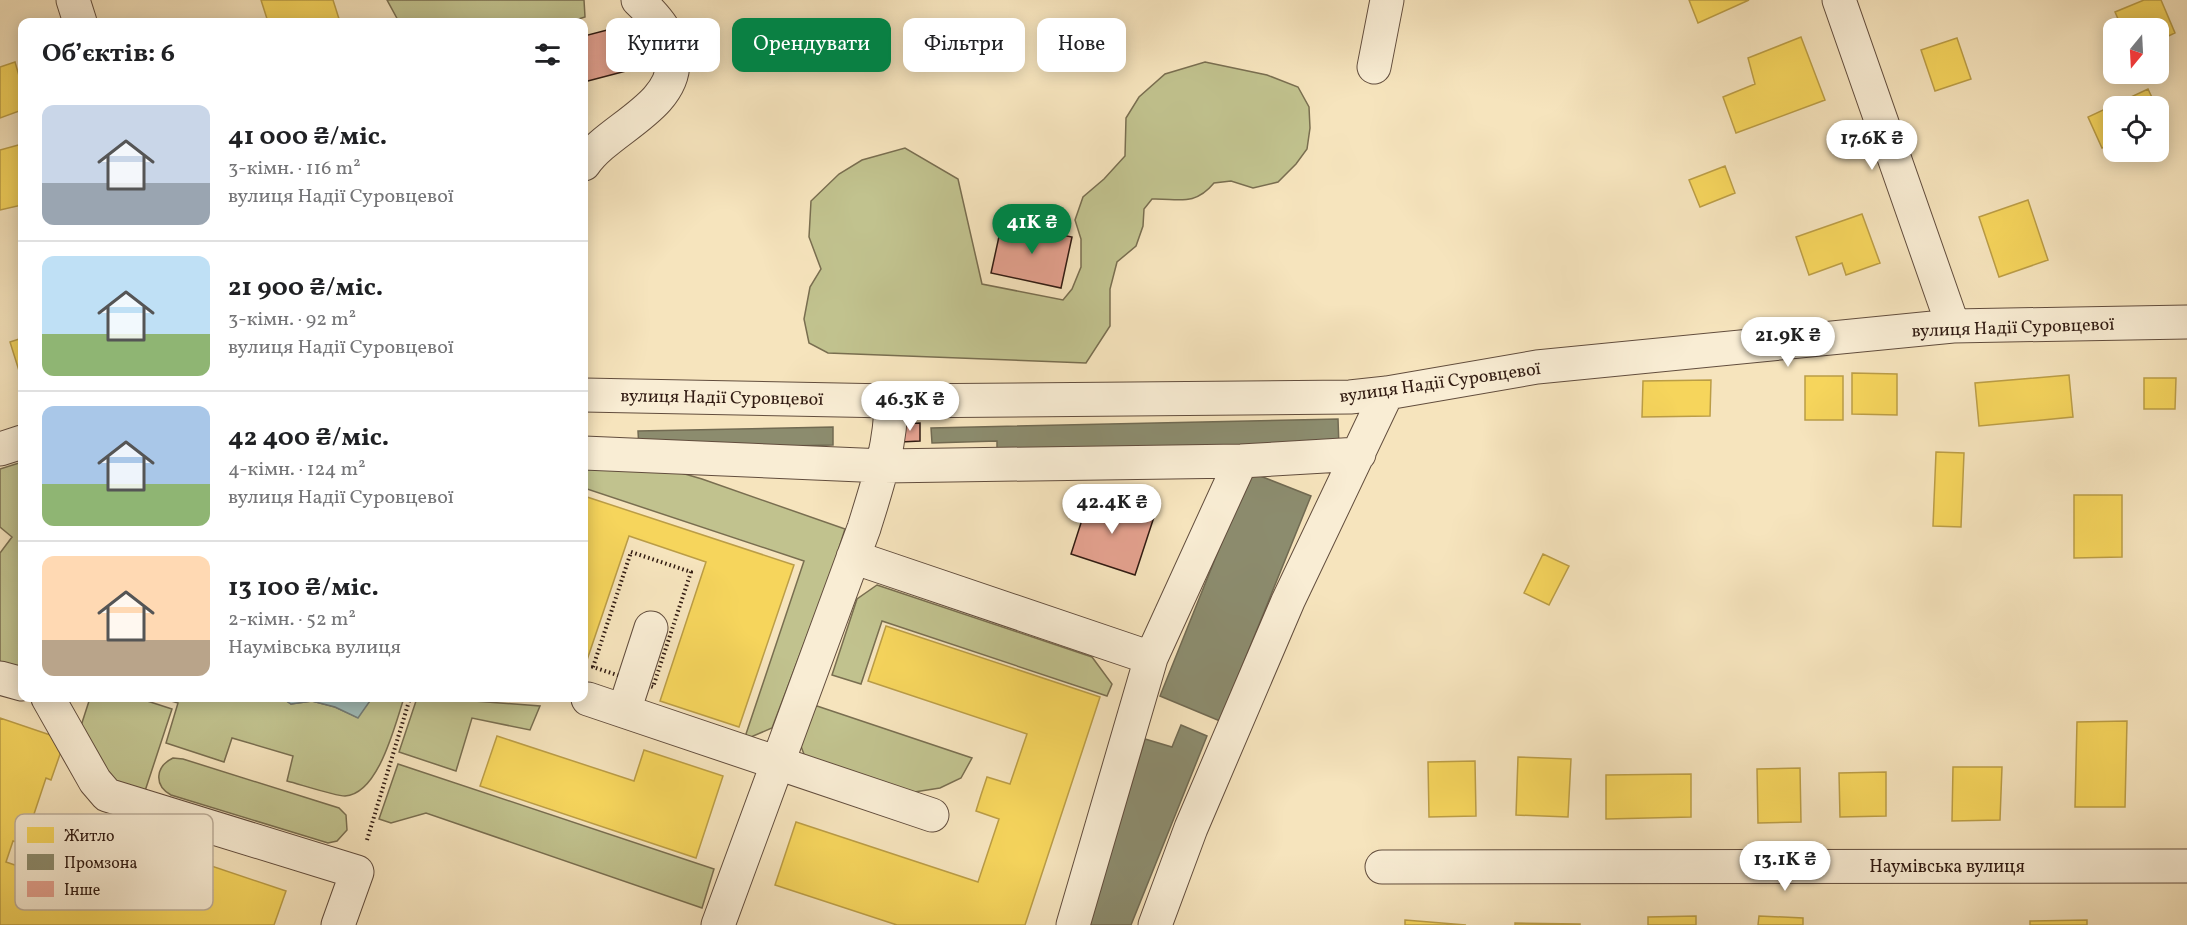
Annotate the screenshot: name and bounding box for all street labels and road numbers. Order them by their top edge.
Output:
street label: вулиця Надії Суровцевої [1911,312,2116,345]
street label: вулиця Надії Суровцевої [1338,357,1543,410]
street label: вулиця Надії Суровцевої [620,384,824,413]
street label: Наумівська вулиця [1869,855,2025,880]

